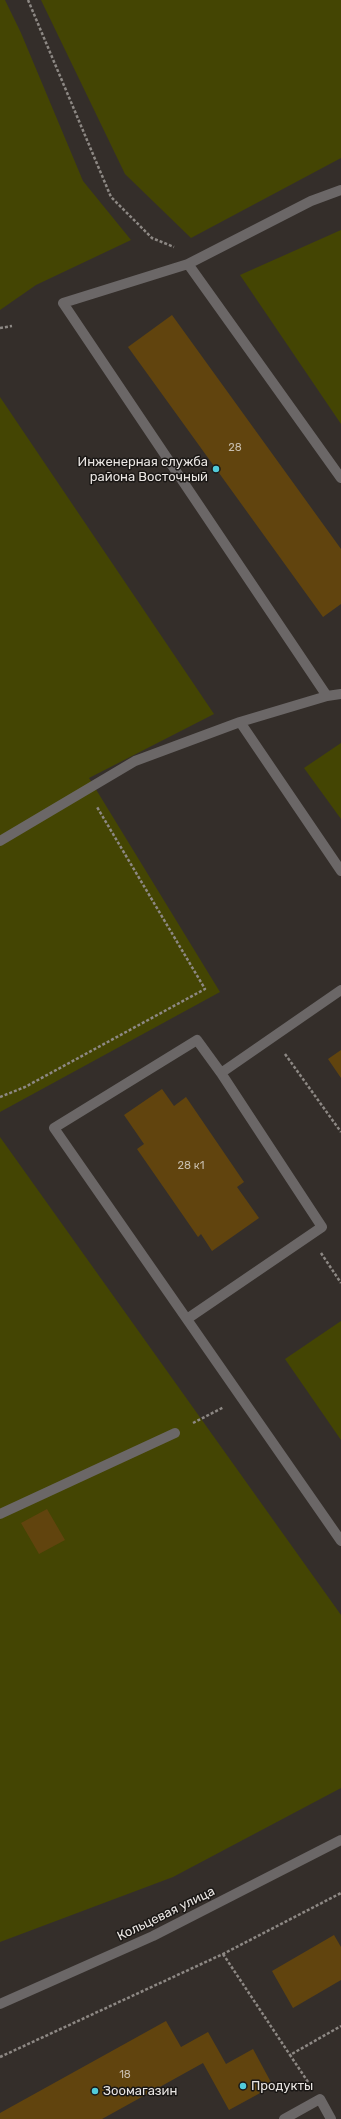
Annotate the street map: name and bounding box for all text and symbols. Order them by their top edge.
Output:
house number: 28 [228,441,242,455]
place label: Инженерная служба района Восточный [78,454,208,485]
marker: Инженерная служба района Восточный [211,464,221,474]
house number: 28 к1 [178,1159,204,1173]
street label: Кольцевая улица [115,1884,217,1944]
house number: 18 [119,2068,131,2082]
place label: Продукты [251,2078,313,2094]
marker: Продукты [238,2081,248,2091]
place label: Зоомагазин [103,2083,177,2099]
marker: Зоомагазин [90,2086,100,2096]

